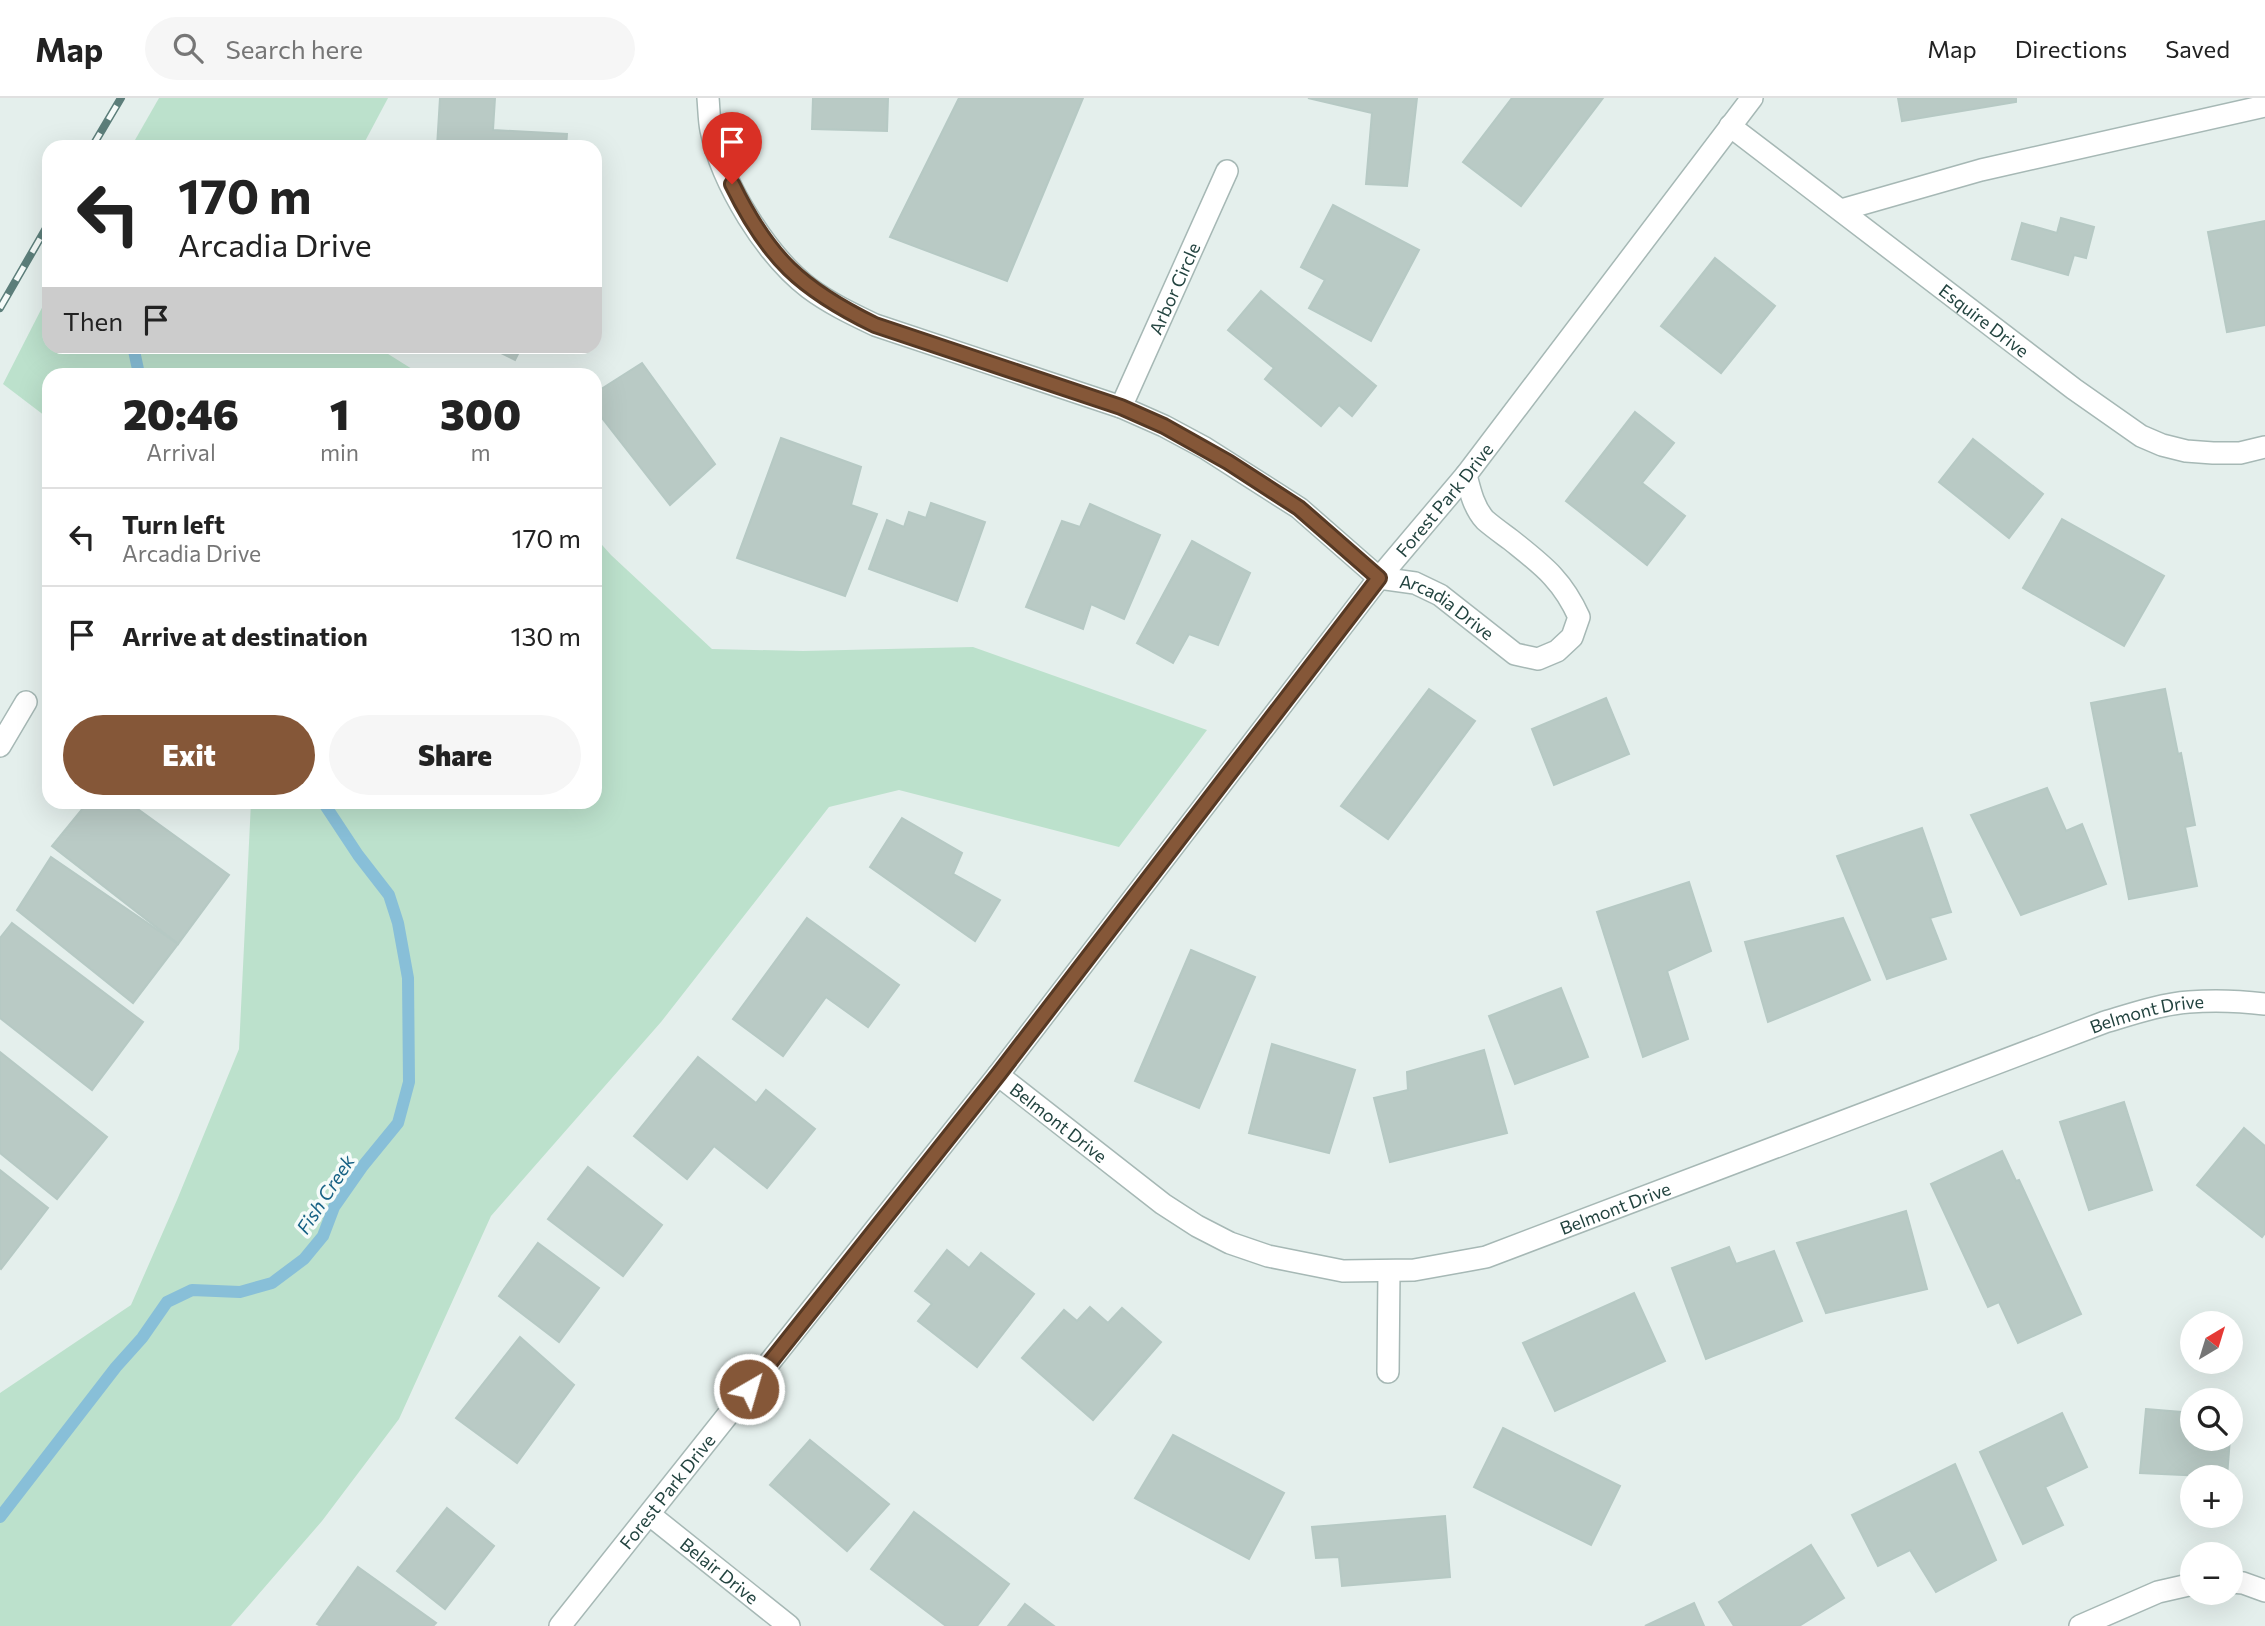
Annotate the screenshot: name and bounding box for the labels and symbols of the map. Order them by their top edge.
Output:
pin [702,112,762,184]
street label: Arbor Circle [1144,239,1204,338]
street label: Esquire Drive [1935,279,2034,362]
street label: Forest Park Drive [1391,439,1497,561]
street label: Arcadia Drive [1398,570,1499,644]
street label: Belmont Drive [2087,990,2204,1038]
street label: Belmont Drive [1006,1078,1111,1167]
water label: Fish Creek [291,1150,359,1238]
street label: Belmont Drive [1557,1177,1674,1239]
north arrow [2180,1311,2244,1374]
position arrow [712,1352,786,1426]
street label: Forest Park Drive [615,1429,719,1553]
street label: Belair Drive [676,1533,763,1608]

